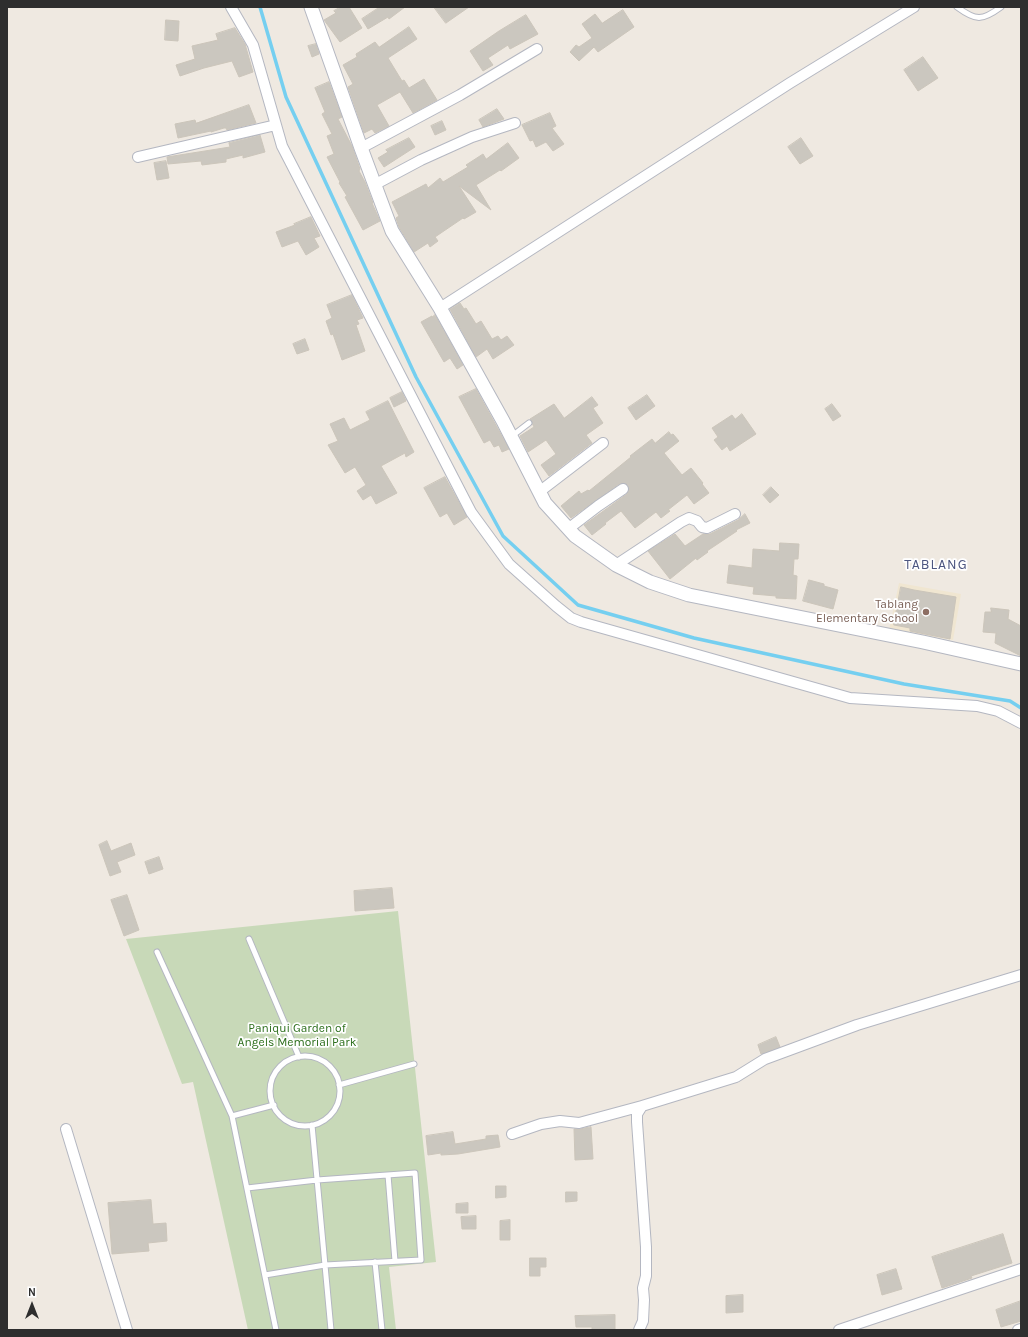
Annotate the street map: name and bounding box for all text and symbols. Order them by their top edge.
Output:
district label: TABLANG [904,557,968,573]
place label: Tablang Elementary School [816,598,918,626]
marker: Tablang Elementary School [921,607,931,617]
park label: Paniqui Garden of Angels Memorial Park [238,1022,356,1050]
north arrow [12,1285,52,1325]
text: N [28,1286,36,1299]

